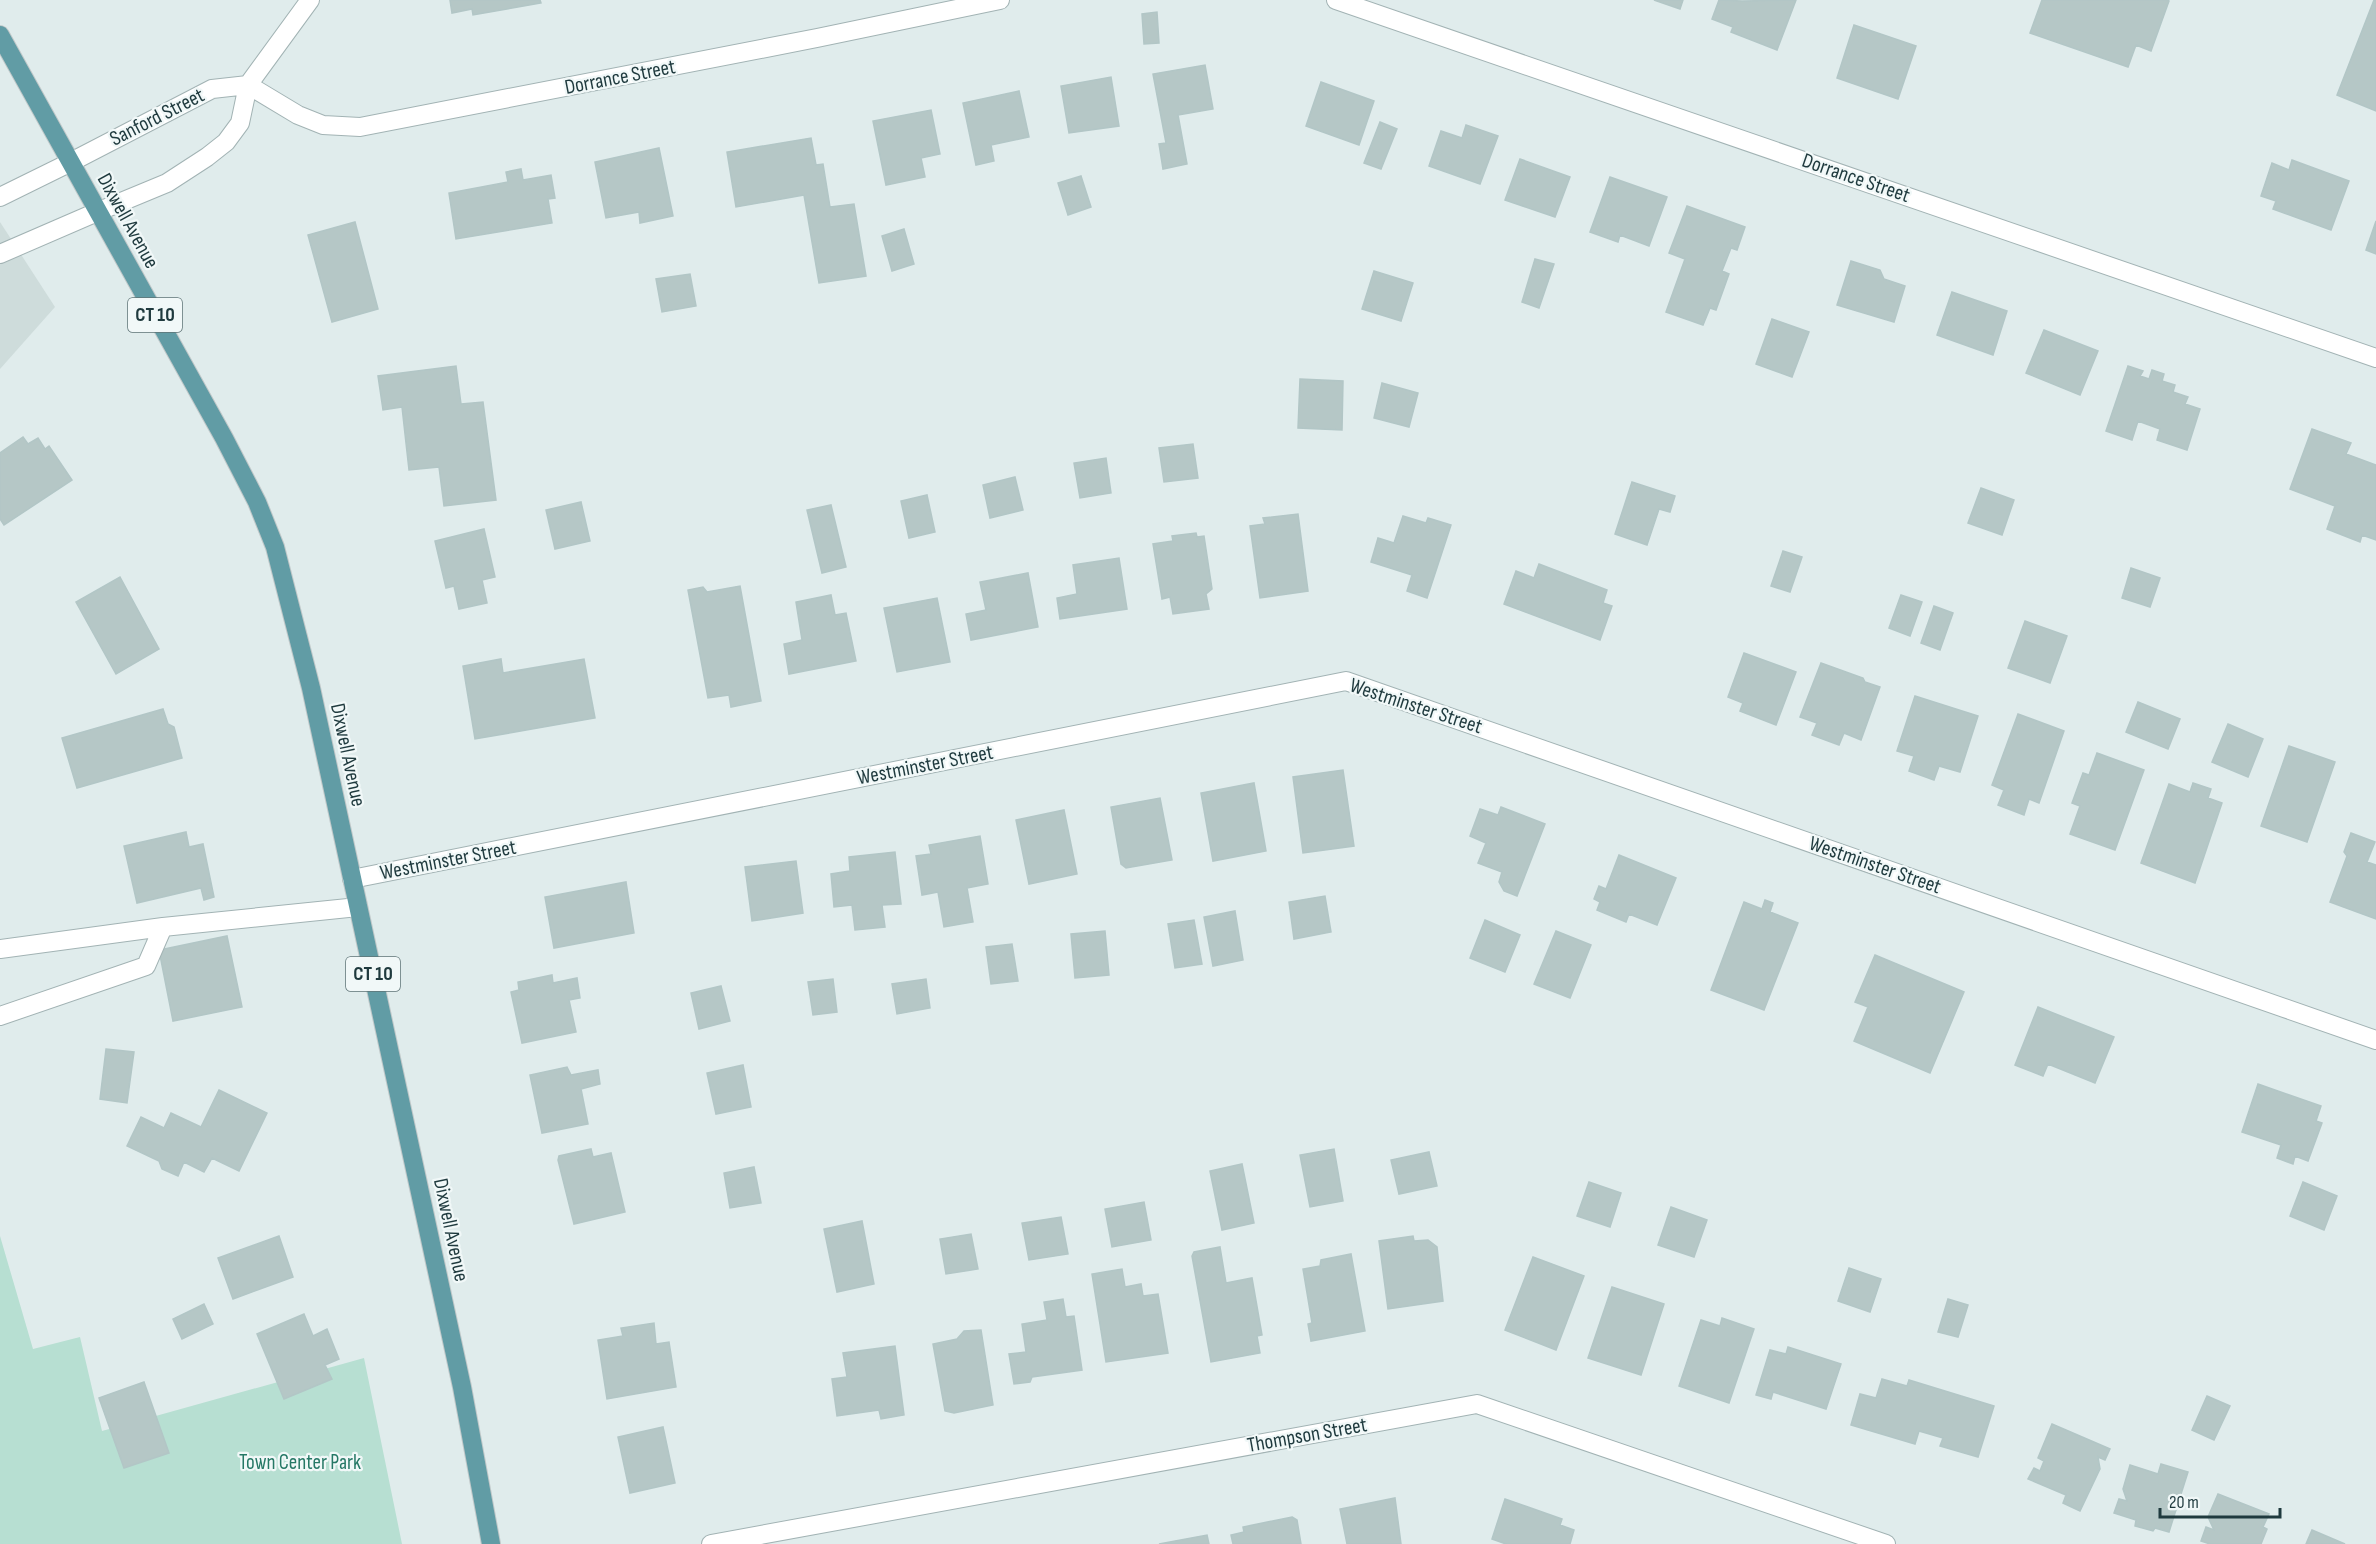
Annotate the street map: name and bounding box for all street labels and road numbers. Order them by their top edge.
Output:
street label: Dorrance Street [563,54,677,100]
street label: Sanford Street [106,83,208,151]
street label: Dorrance Street [1799,148,1913,208]
street label: Dixwell Avenue [92,169,164,273]
road number: CT 10 [128,298,182,332]
street label: Westminster Street [1347,673,1485,739]
street label: Dixwell Avenue [325,701,371,809]
street label: Westminster Street [855,740,995,790]
street label: Westminster Street [1806,831,1944,899]
street label: Westminster Street [378,835,518,885]
road number: CT 10 [346,957,400,991]
street label: Dixwell Avenue [428,1176,474,1284]
street label: Thompson Street [1245,1412,1369,1458]

